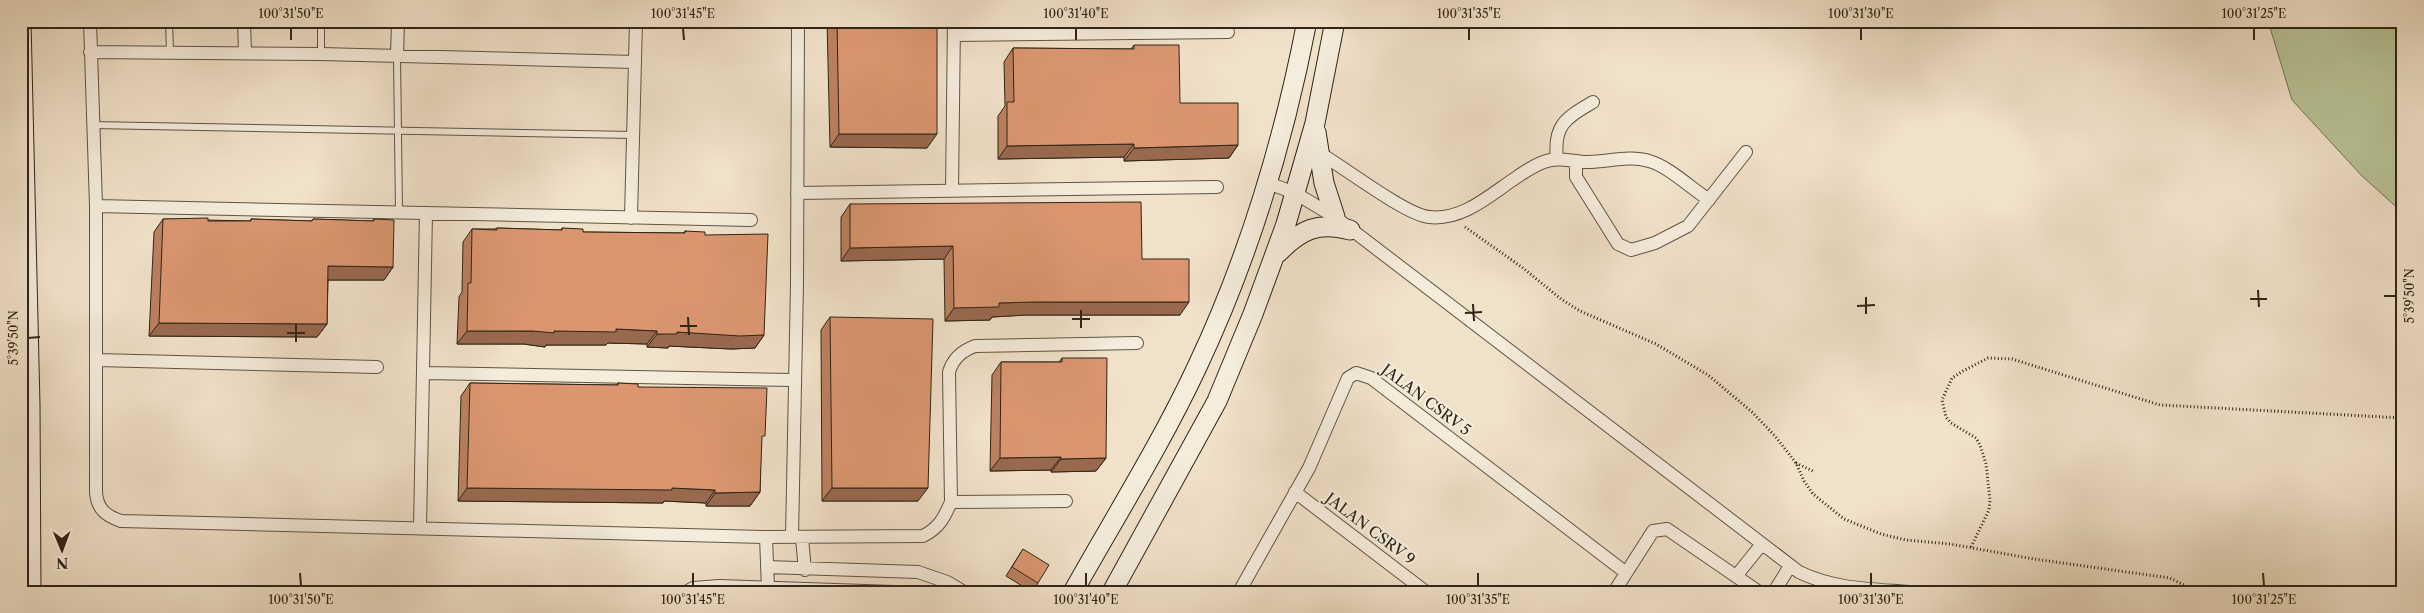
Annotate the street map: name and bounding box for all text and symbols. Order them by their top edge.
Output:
text: 100°31'50"E [258,6,324,21]
text: 100°31'45"E [651,6,715,21]
text: 100°31'40"E [1043,6,1109,21]
text: 100°31'35"E [1437,6,1501,21]
text: 100°31'30"E [1828,6,1894,21]
text: 100°31'25"E [2222,6,2286,21]
text: 5°39'50"N [2402,268,2417,324]
text: 5°39'50"N [6,310,21,366]
street label: JALAN CSRV 5 [1376,359,1475,439]
street label: JALAN CSRV 9 [1320,487,1419,569]
north arrow [38,526,88,576]
text: N [56,554,68,572]
text: 100°31'50"E [268,592,334,607]
text: 100°31'45"E [661,592,725,607]
text: 100°31'40"E [1053,592,1119,607]
text: 100°31'35"E [1446,592,1510,607]
text: 100°31'30"E [1838,592,1904,607]
text: 100°31'25"E [2232,592,2296,607]

